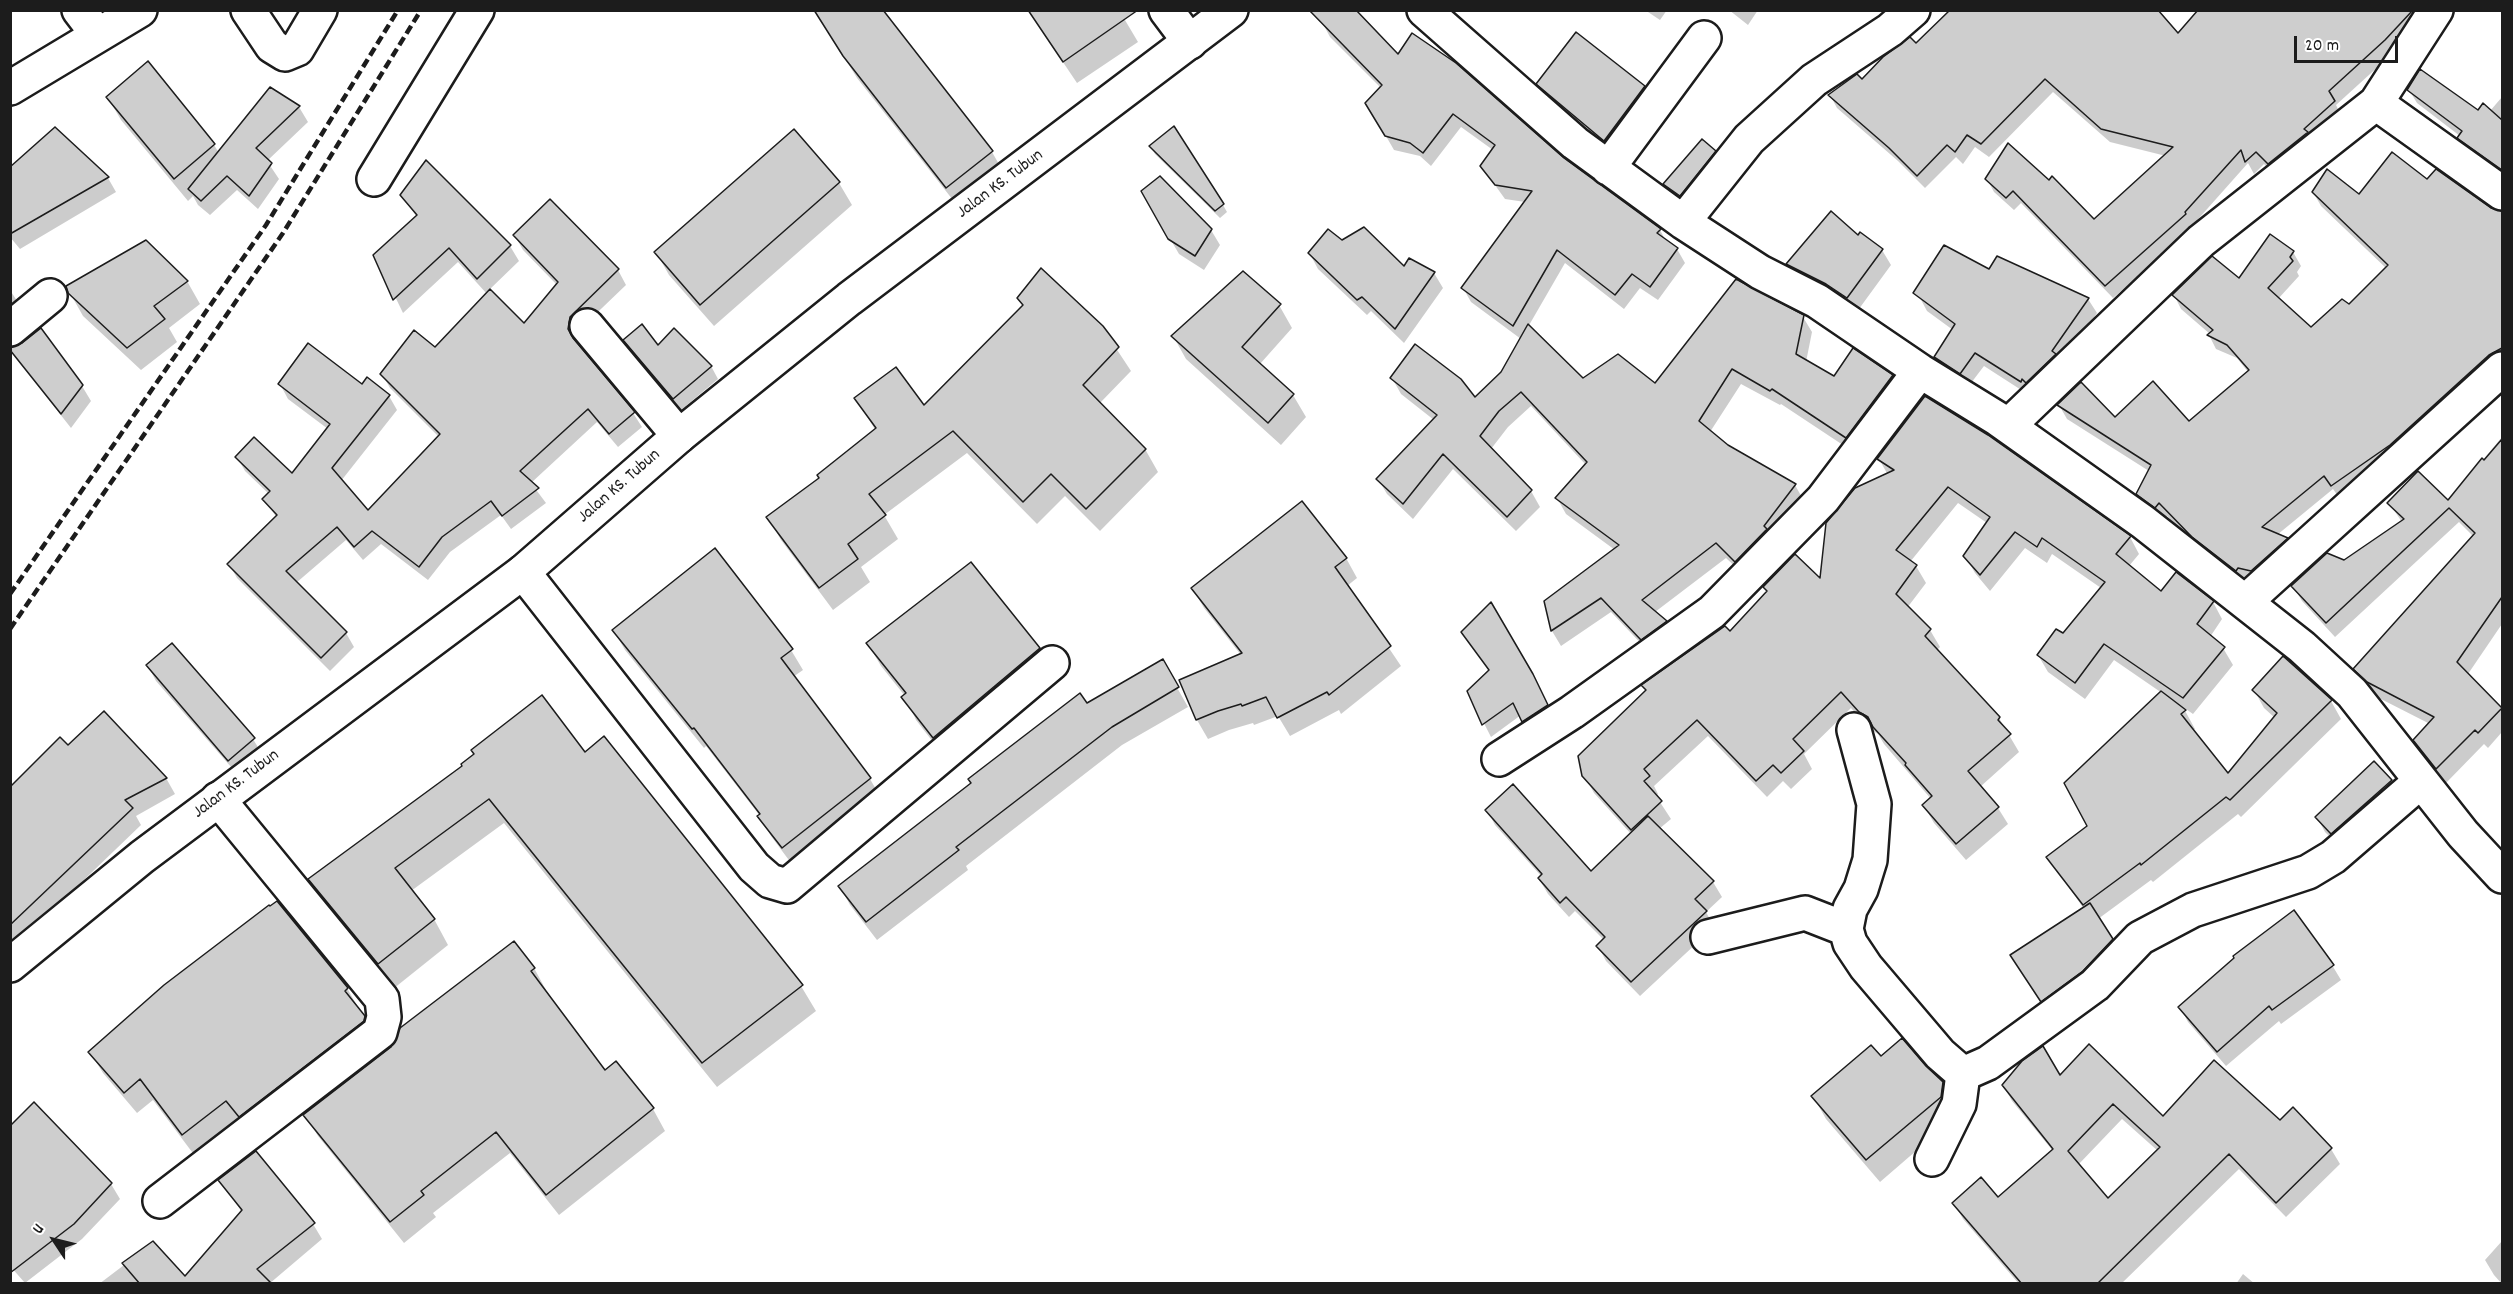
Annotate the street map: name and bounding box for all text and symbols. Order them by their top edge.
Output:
scale bar [2297,24,2400,62]
text: 20 m [2305,34,2339,59]
street label: Jalan KS. Tubun [954,146,1048,224]
street label: Jalan KS. Tubun [574,445,666,529]
street label: Jalan KS. Tubun [190,746,284,824]
north arrow [24,1210,84,1270]
text: U [27,1220,50,1239]

